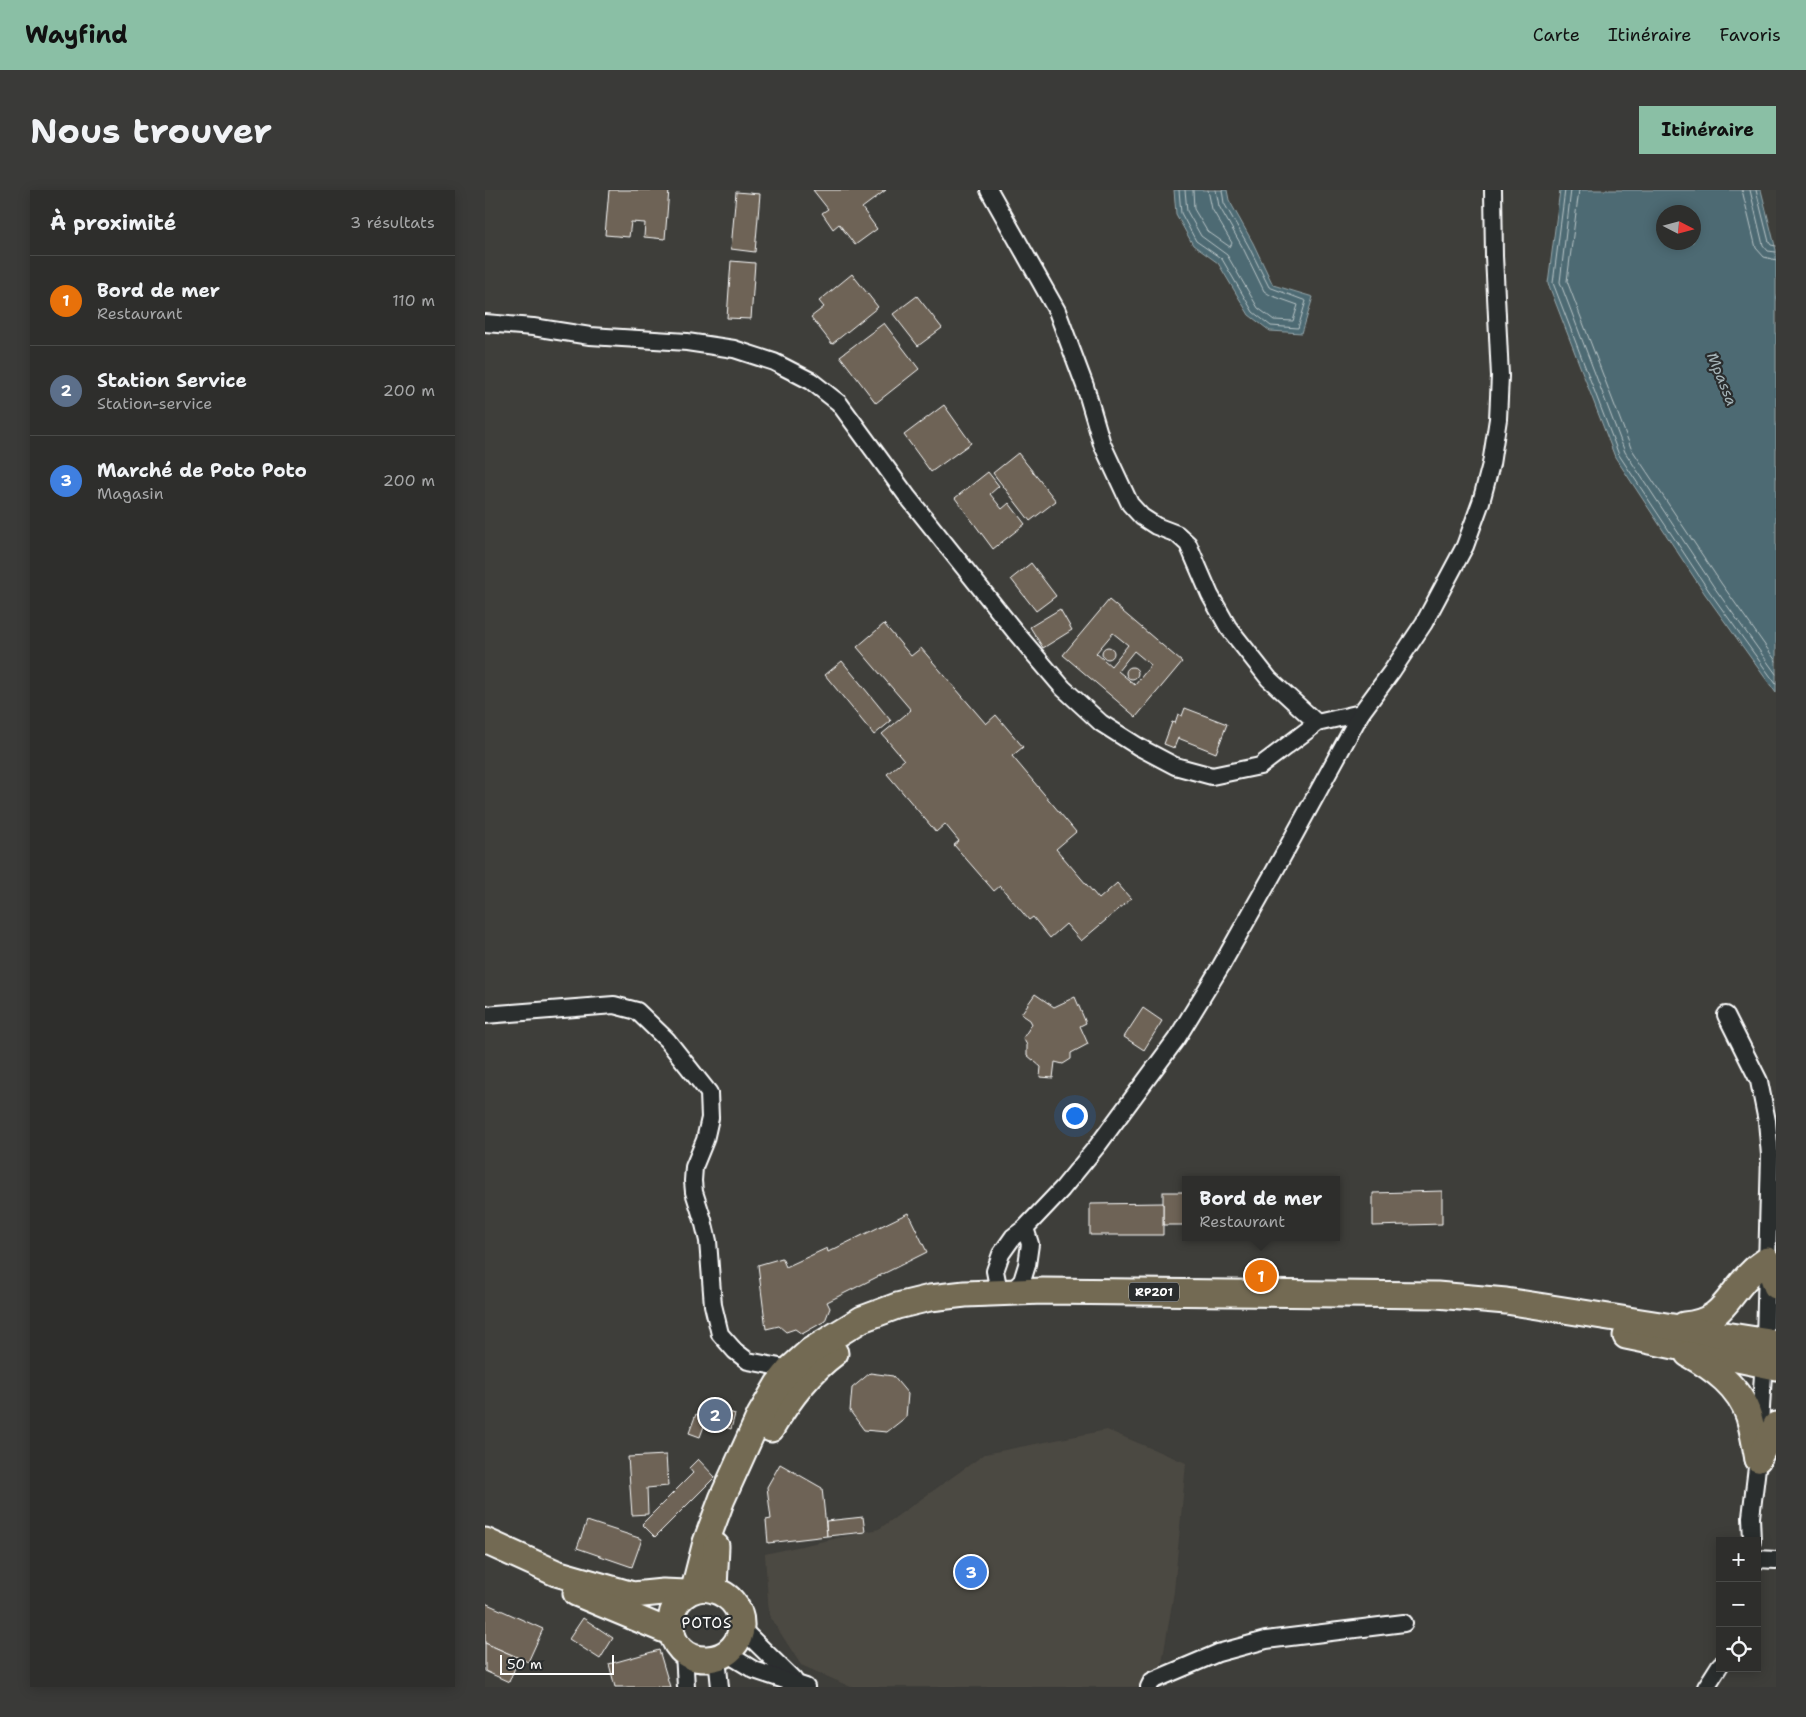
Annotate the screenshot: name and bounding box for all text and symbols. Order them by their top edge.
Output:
text: Wayfind [25,19,128,51]
text: Carte [1533,23,1580,47]
text: Itinéraire [1608,23,1692,47]
text: Favoris [1720,23,1781,47]
button: Itinéraire [1639,106,1776,154]
text: Nous trouver [30,107,272,154]
north arrow [1656,205,1701,250]
text: À proximité [50,209,176,237]
text: 3 résultats [350,212,435,233]
text: Bord de mer [97,278,220,303]
text: 1 [62,290,70,311]
text: 110 m [392,290,435,311]
text: Restaurant [97,303,183,324]
water label: Mpassa [1702,349,1742,409]
text: Station Service [97,368,247,393]
text: 2 [60,380,72,401]
text: 200 m [383,380,435,401]
text: Station-service [97,393,212,414]
text: Marché de Poto Poto [97,458,307,483]
text: 3 [60,470,72,491]
text: 200 m [383,470,435,491]
text: Magasin [97,483,163,504]
your location [1062,1103,1088,1129]
popup [1182,1176,1340,1241]
text: Bord de mer [1200,1186,1322,1211]
text: Restaurant [1200,1211,1285,1232]
pin: 1 [1245,1257,1277,1295]
road number: RP201 [1129,1282,1179,1302]
pin: 2 [699,1396,731,1434]
map controls [1716,1537,1761,1672]
button: + [1716,1537,1761,1582]
pin: 3 [955,1553,987,1591]
button: − [1716,1582,1761,1627]
district label: POTOS [682,1613,732,1633]
button: locate [1716,1627,1761,1672]
scale bar [500,1652,614,1675]
text: 50 m [507,1655,542,1673]

